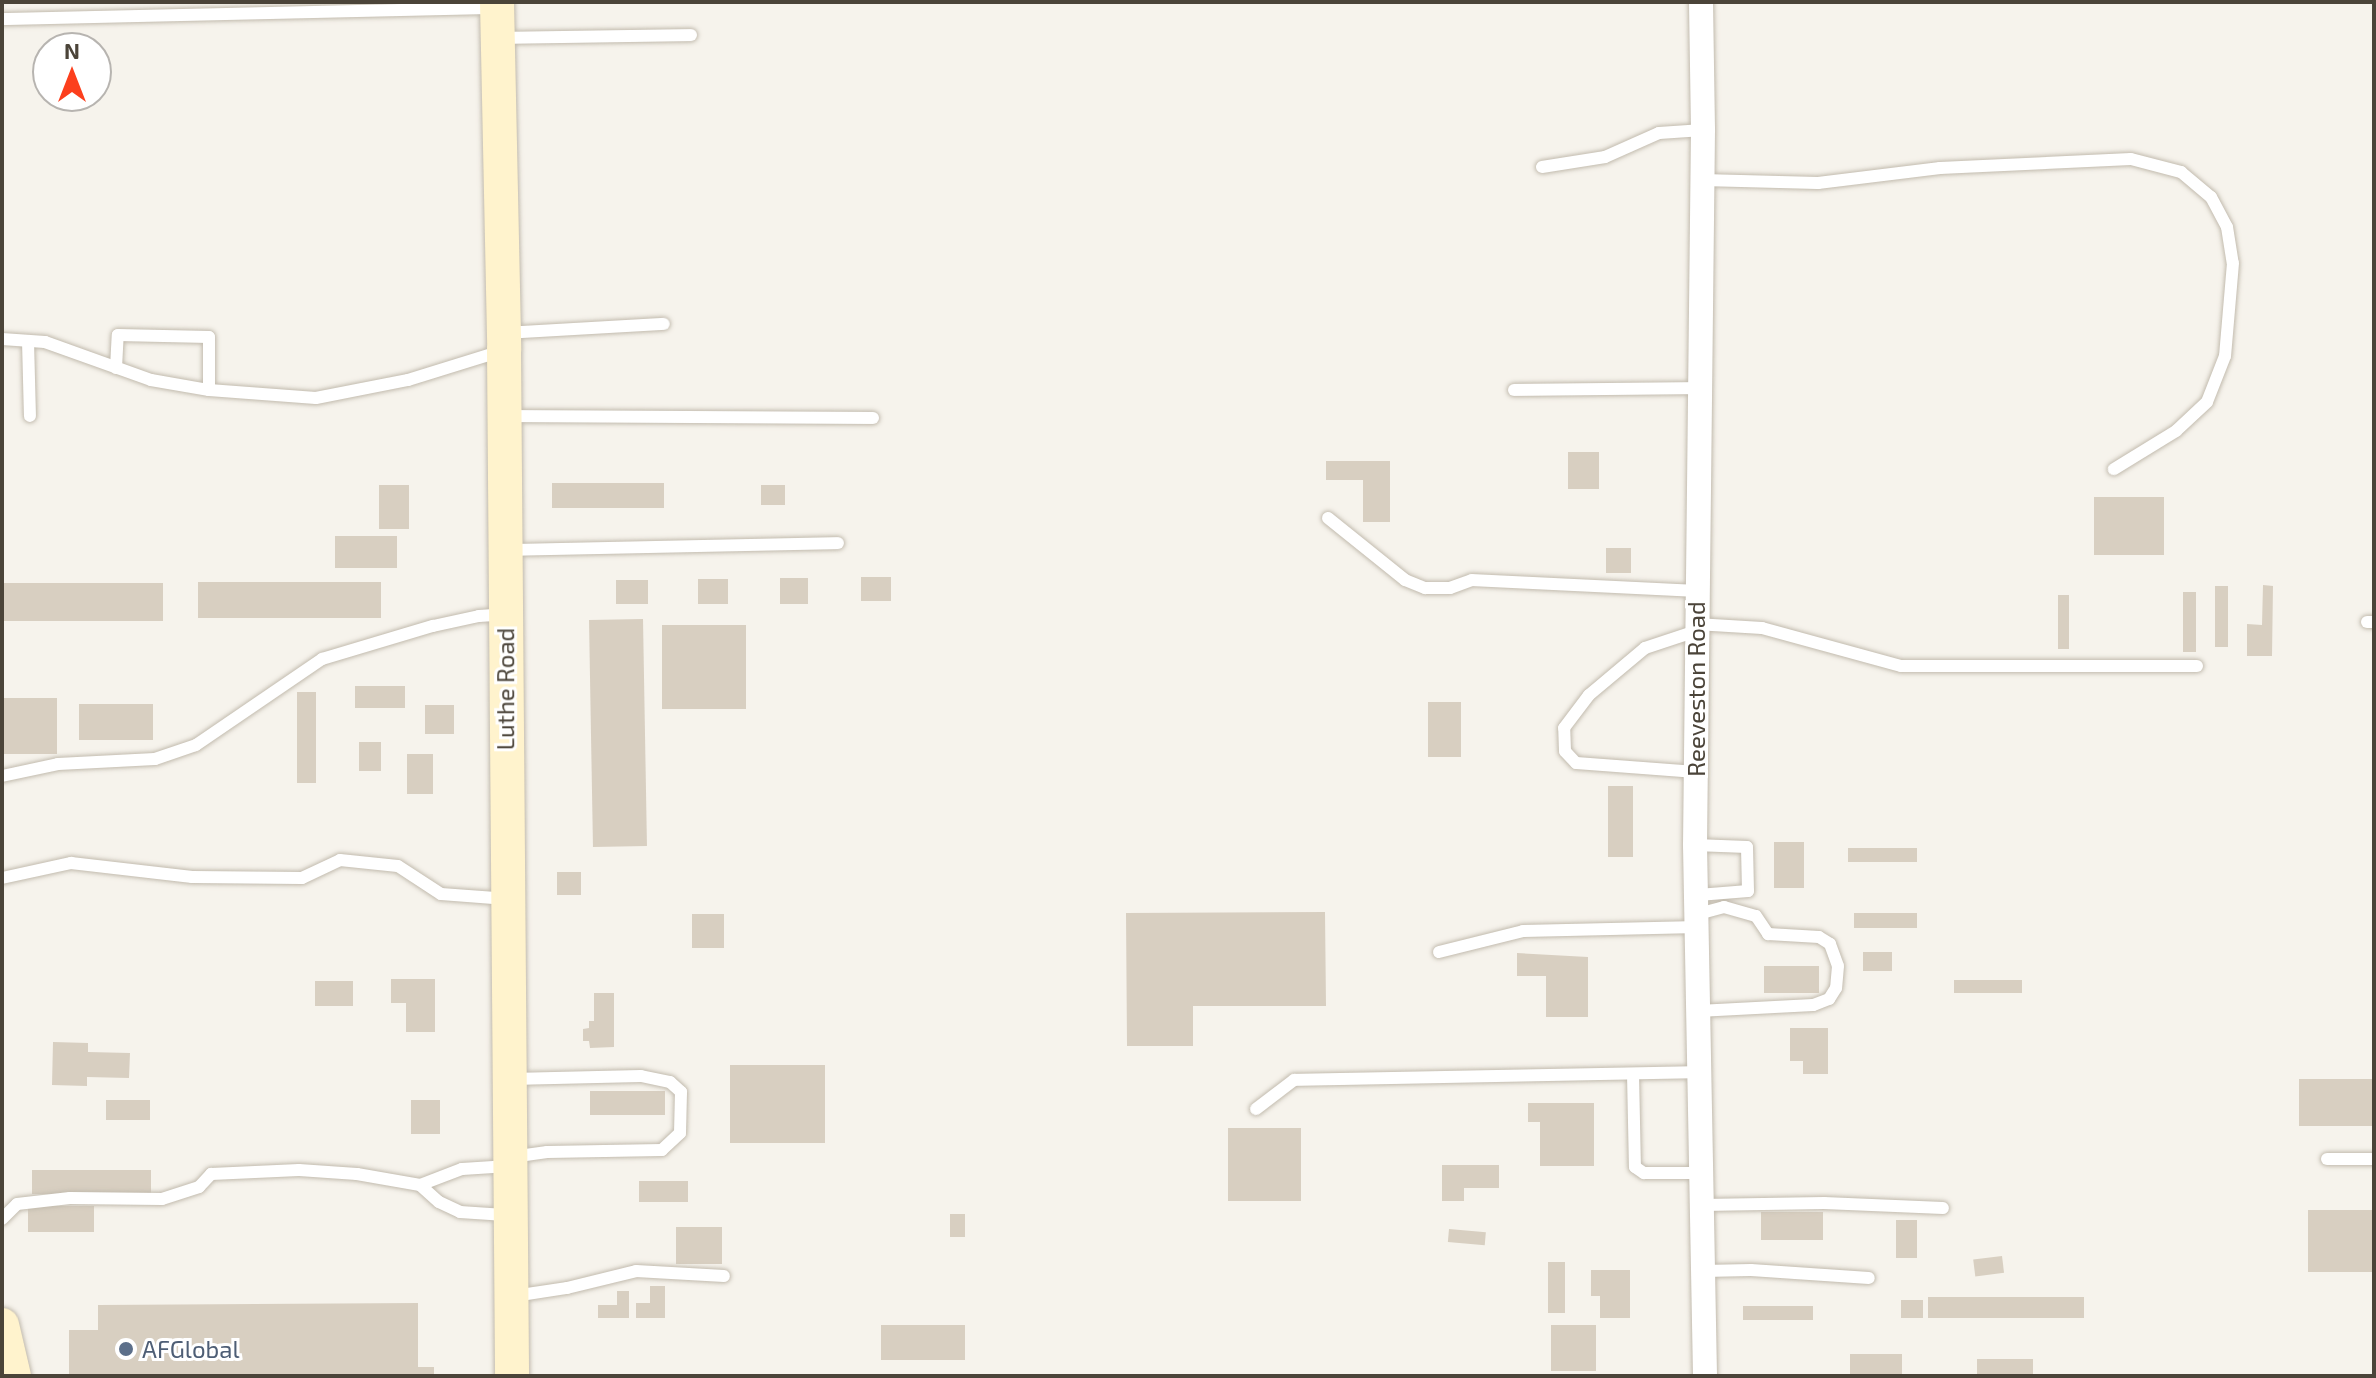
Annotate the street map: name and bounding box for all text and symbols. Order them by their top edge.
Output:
north arrow [32,32,112,112]
text: N [64,37,80,63]
street label: Reeveston Road [1682,601,1710,777]
street label: Luthe Road [491,628,519,750]
place label: AFGlobal [142,1335,240,1363]
marker: AFGlobal [117,1340,135,1358]

